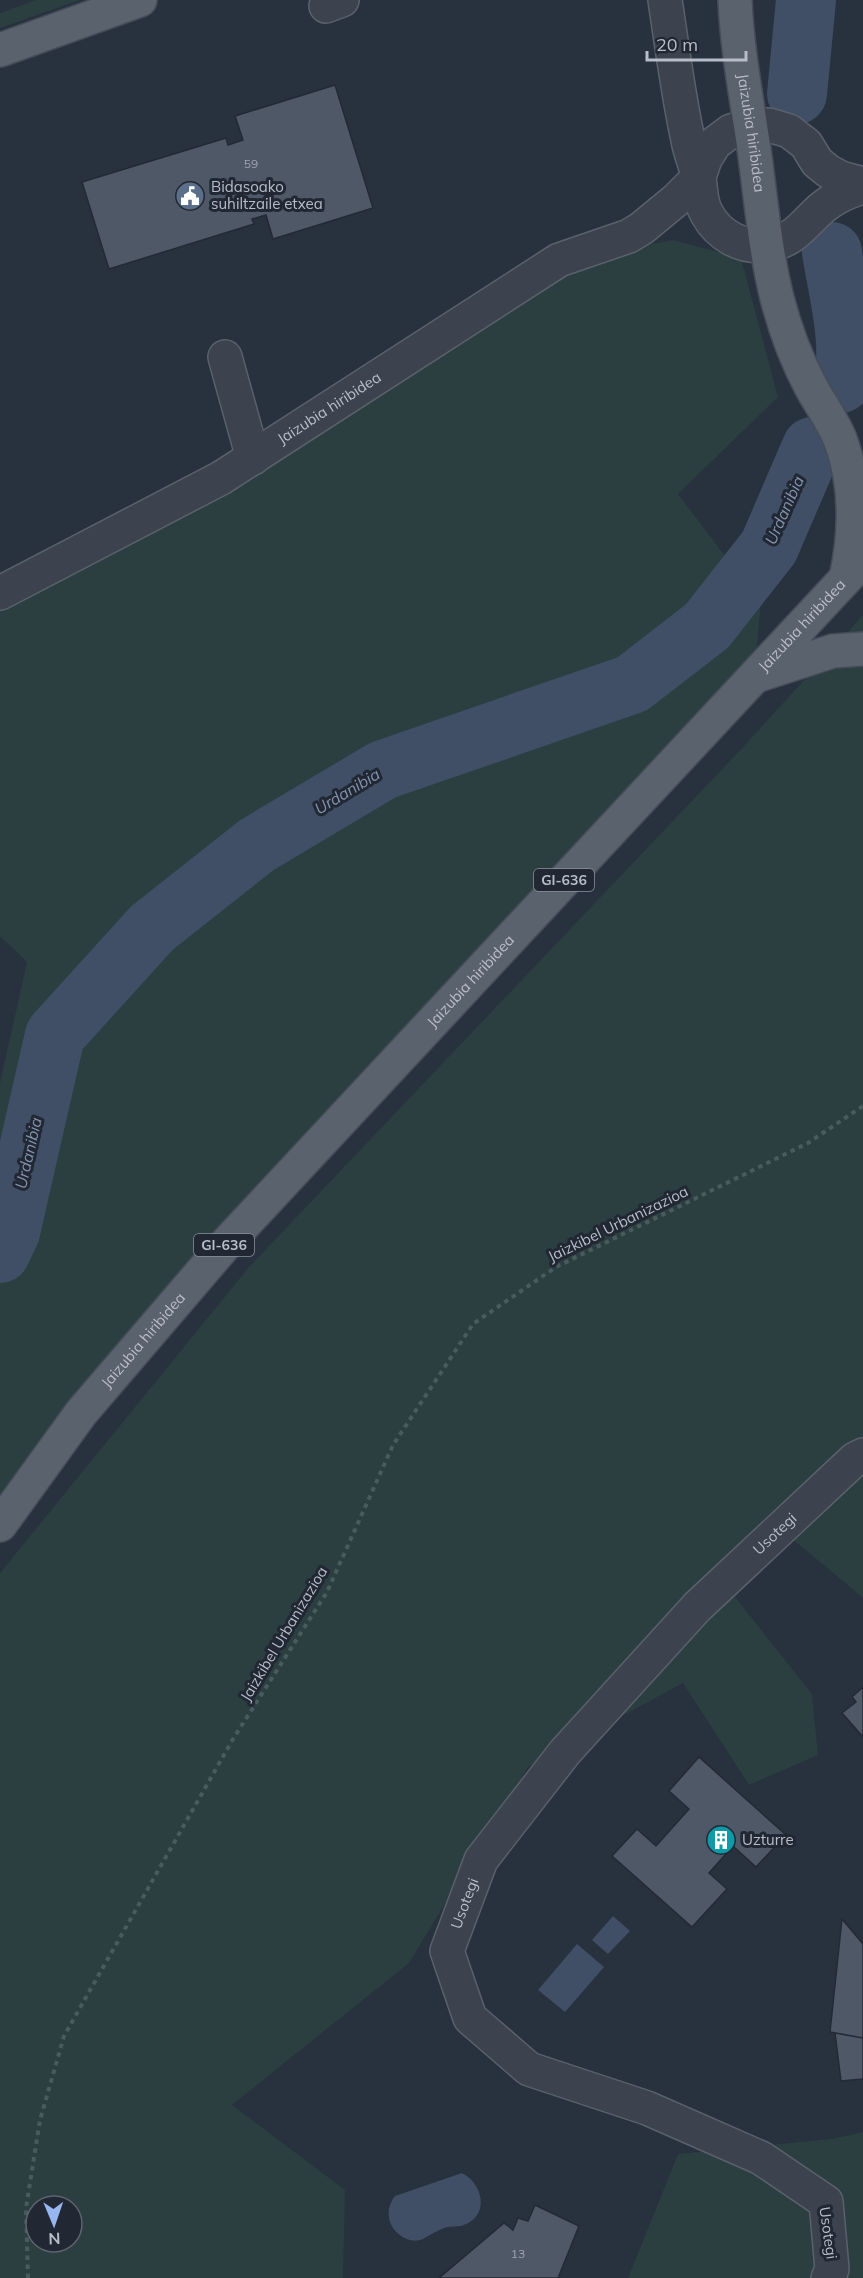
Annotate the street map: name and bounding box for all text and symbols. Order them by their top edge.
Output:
scale bar [647,24,746,62]
text: 20 m [656,33,698,56]
street label: Jaizubia hiribidea [734,72,769,193]
house number: 59 [244,156,258,171]
place label: Bidasoako suhiltzaile etxea [211,177,323,213]
public building icon: Bidasoako suhiltzaile etxea [174,180,206,212]
street label: Jaizubia hiribidea [274,367,384,448]
water label: Urdanibia [760,472,808,547]
street label: Jaizubia hiribidea [754,575,849,675]
water label: Urdanibia [311,763,384,818]
road number: GI-636 [534,869,594,891]
street label: Jaizubia hiribidea [423,931,518,1031]
water label: Urdanibia [10,1115,46,1191]
street label: Jaizkibel Urbanizazioa [545,1181,691,1266]
road number: GI-636 [194,1234,254,1256]
street label: Jaizubia hiribidea [97,1288,189,1392]
street label: Usotegi [749,1509,800,1559]
street label: Jaizkibel Urbanizazioa [236,1563,331,1704]
building icon: Uzturre [705,1824,737,1856]
place label: Uzturre [742,1830,794,1849]
street label: Usotegi [446,1875,482,1931]
north arrow [24,2194,84,2254]
street label: Usotegi [815,2205,842,2260]
text: N [48,2229,61,2249]
house number: 13 [511,2246,525,2261]

